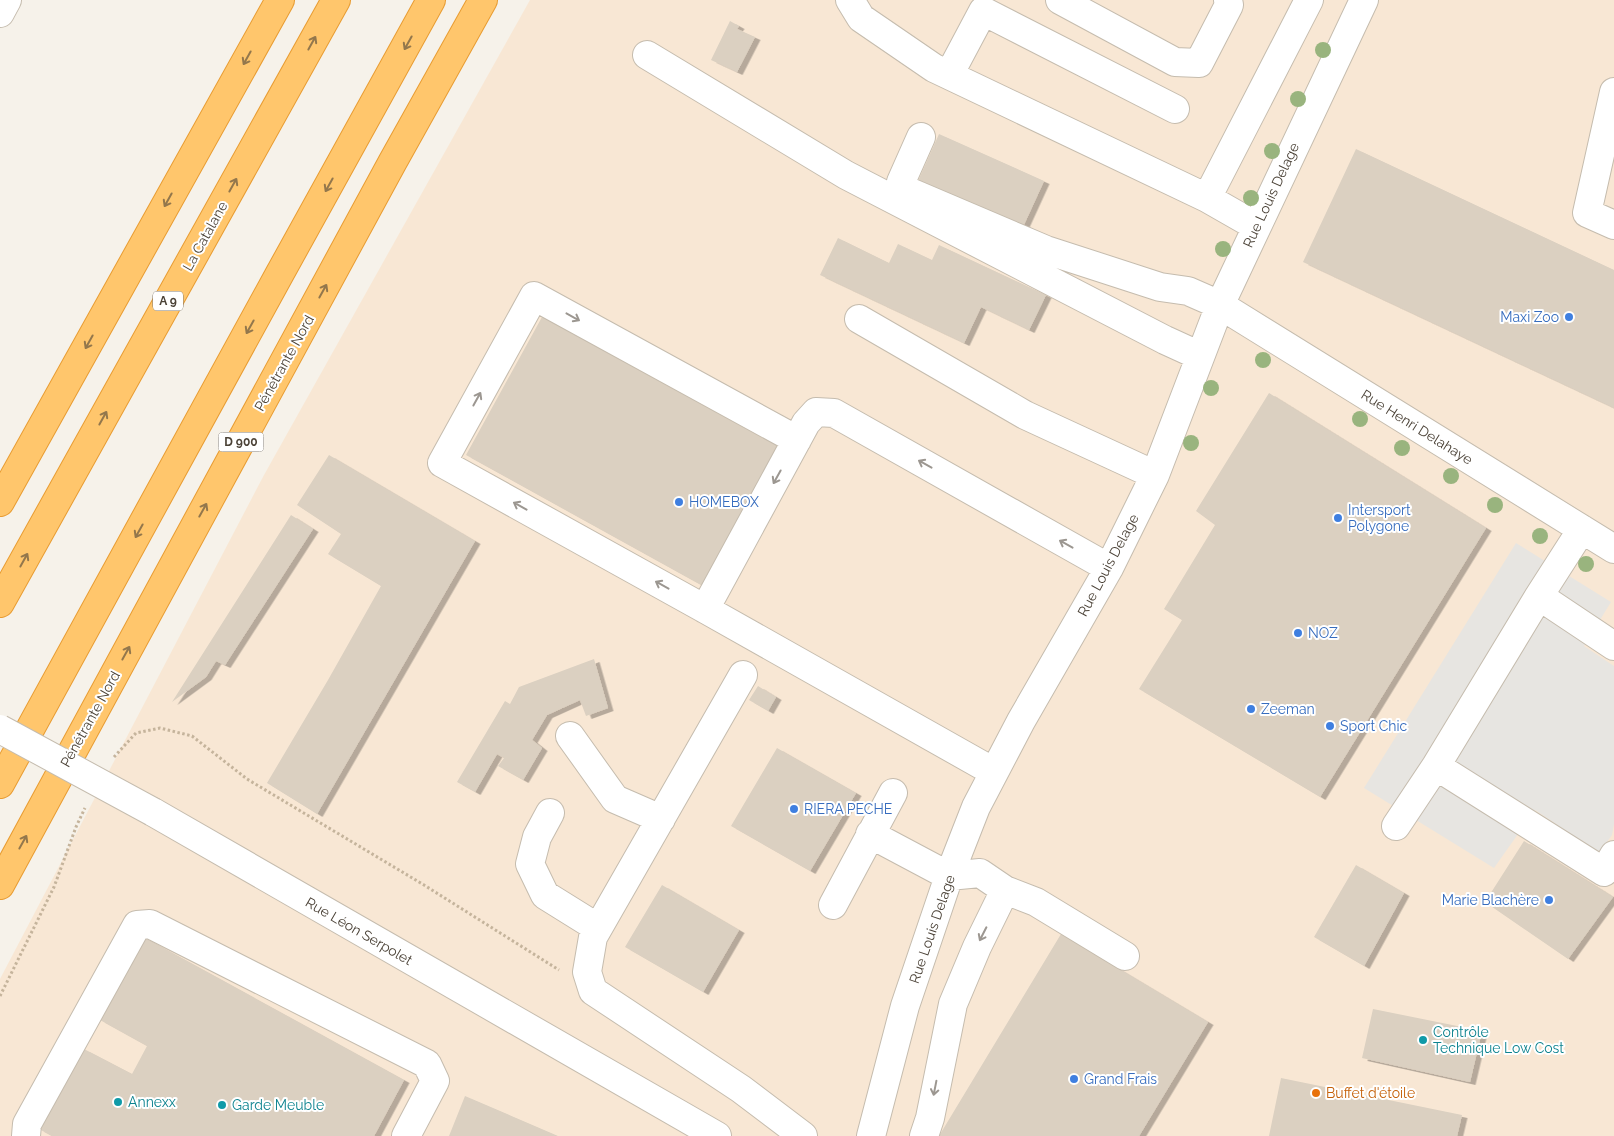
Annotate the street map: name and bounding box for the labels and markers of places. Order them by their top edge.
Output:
place label: Maxi Zoo [1500,309,1559,325]
marker: Maxi Zoo [1563,311,1575,323]
place label: HOMEBOX [689,494,759,510]
marker: HOMEBOX [673,496,685,508]
place label: Intersport Polygone [1348,502,1411,534]
marker: Intersport Polygone [1332,512,1344,524]
place label: NOZ [1308,625,1338,641]
marker: NOZ [1292,627,1304,639]
place label: Zeeman [1261,701,1315,717]
marker: Zeeman [1245,703,1257,715]
place label: Sport Chic [1340,718,1407,734]
marker: Sport Chic [1324,720,1336,732]
place label: RIERA PECHE [804,801,892,817]
marker: RIERA PECHE [788,803,800,815]
place label: Marie Blachère [1442,892,1539,908]
marker: Marie Blachère [1543,894,1555,906]
place label: Contrôle Technique Low Cost [1433,1024,1564,1056]
marker: Contrôle Technique Low Cost [1417,1034,1429,1046]
place label: Grand Frais [1084,1071,1157,1087]
marker: Grand Frais [1068,1073,1080,1085]
place label: Buffet d'étoile [1326,1085,1415,1101]
marker: Buffet d'étoile [1310,1087,1322,1099]
place label: Annexx [128,1094,176,1110]
marker: Annexx [112,1096,124,1108]
place label: Garde Meuble [232,1097,324,1113]
marker: Garde Meuble [216,1099,228,1111]

